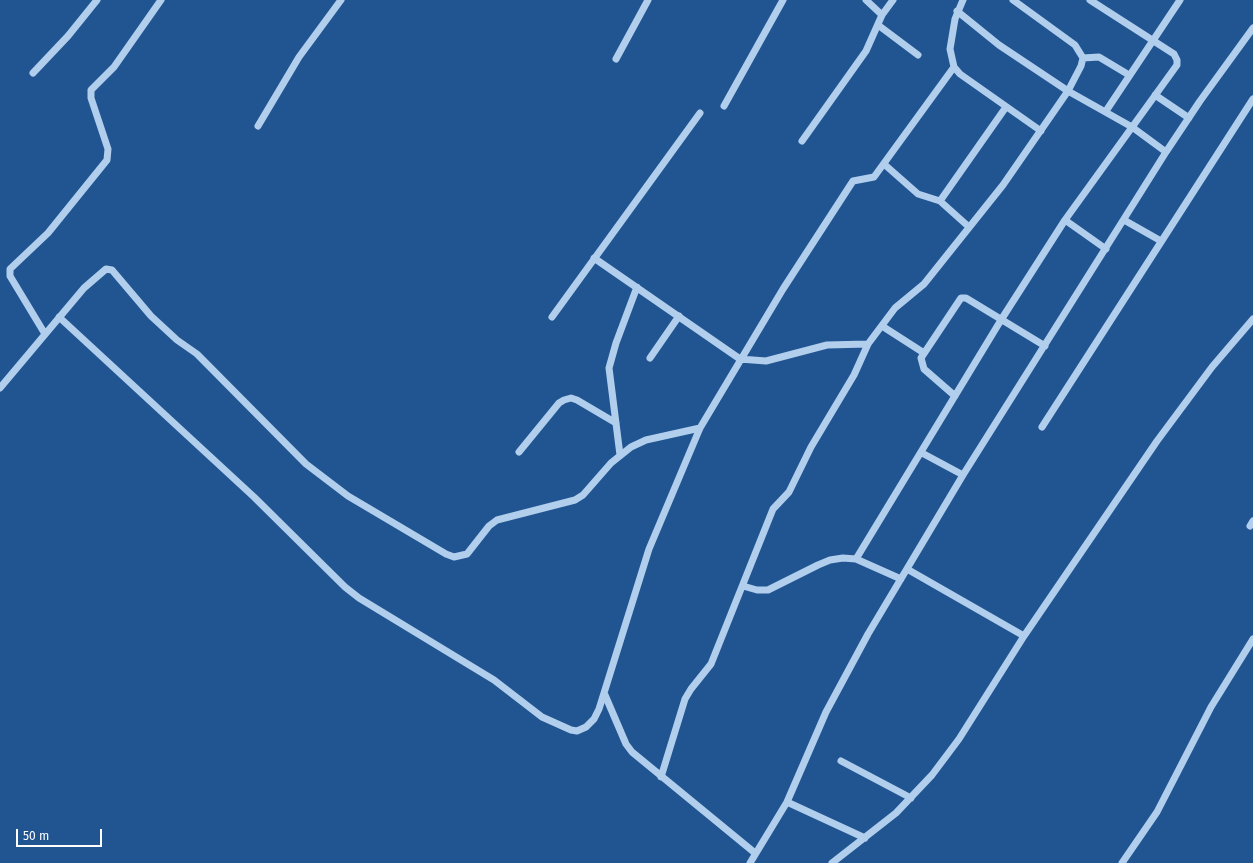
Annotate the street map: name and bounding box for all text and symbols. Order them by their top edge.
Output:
scale bar [18,821,104,847]
text: 50 m [23,829,49,843]

